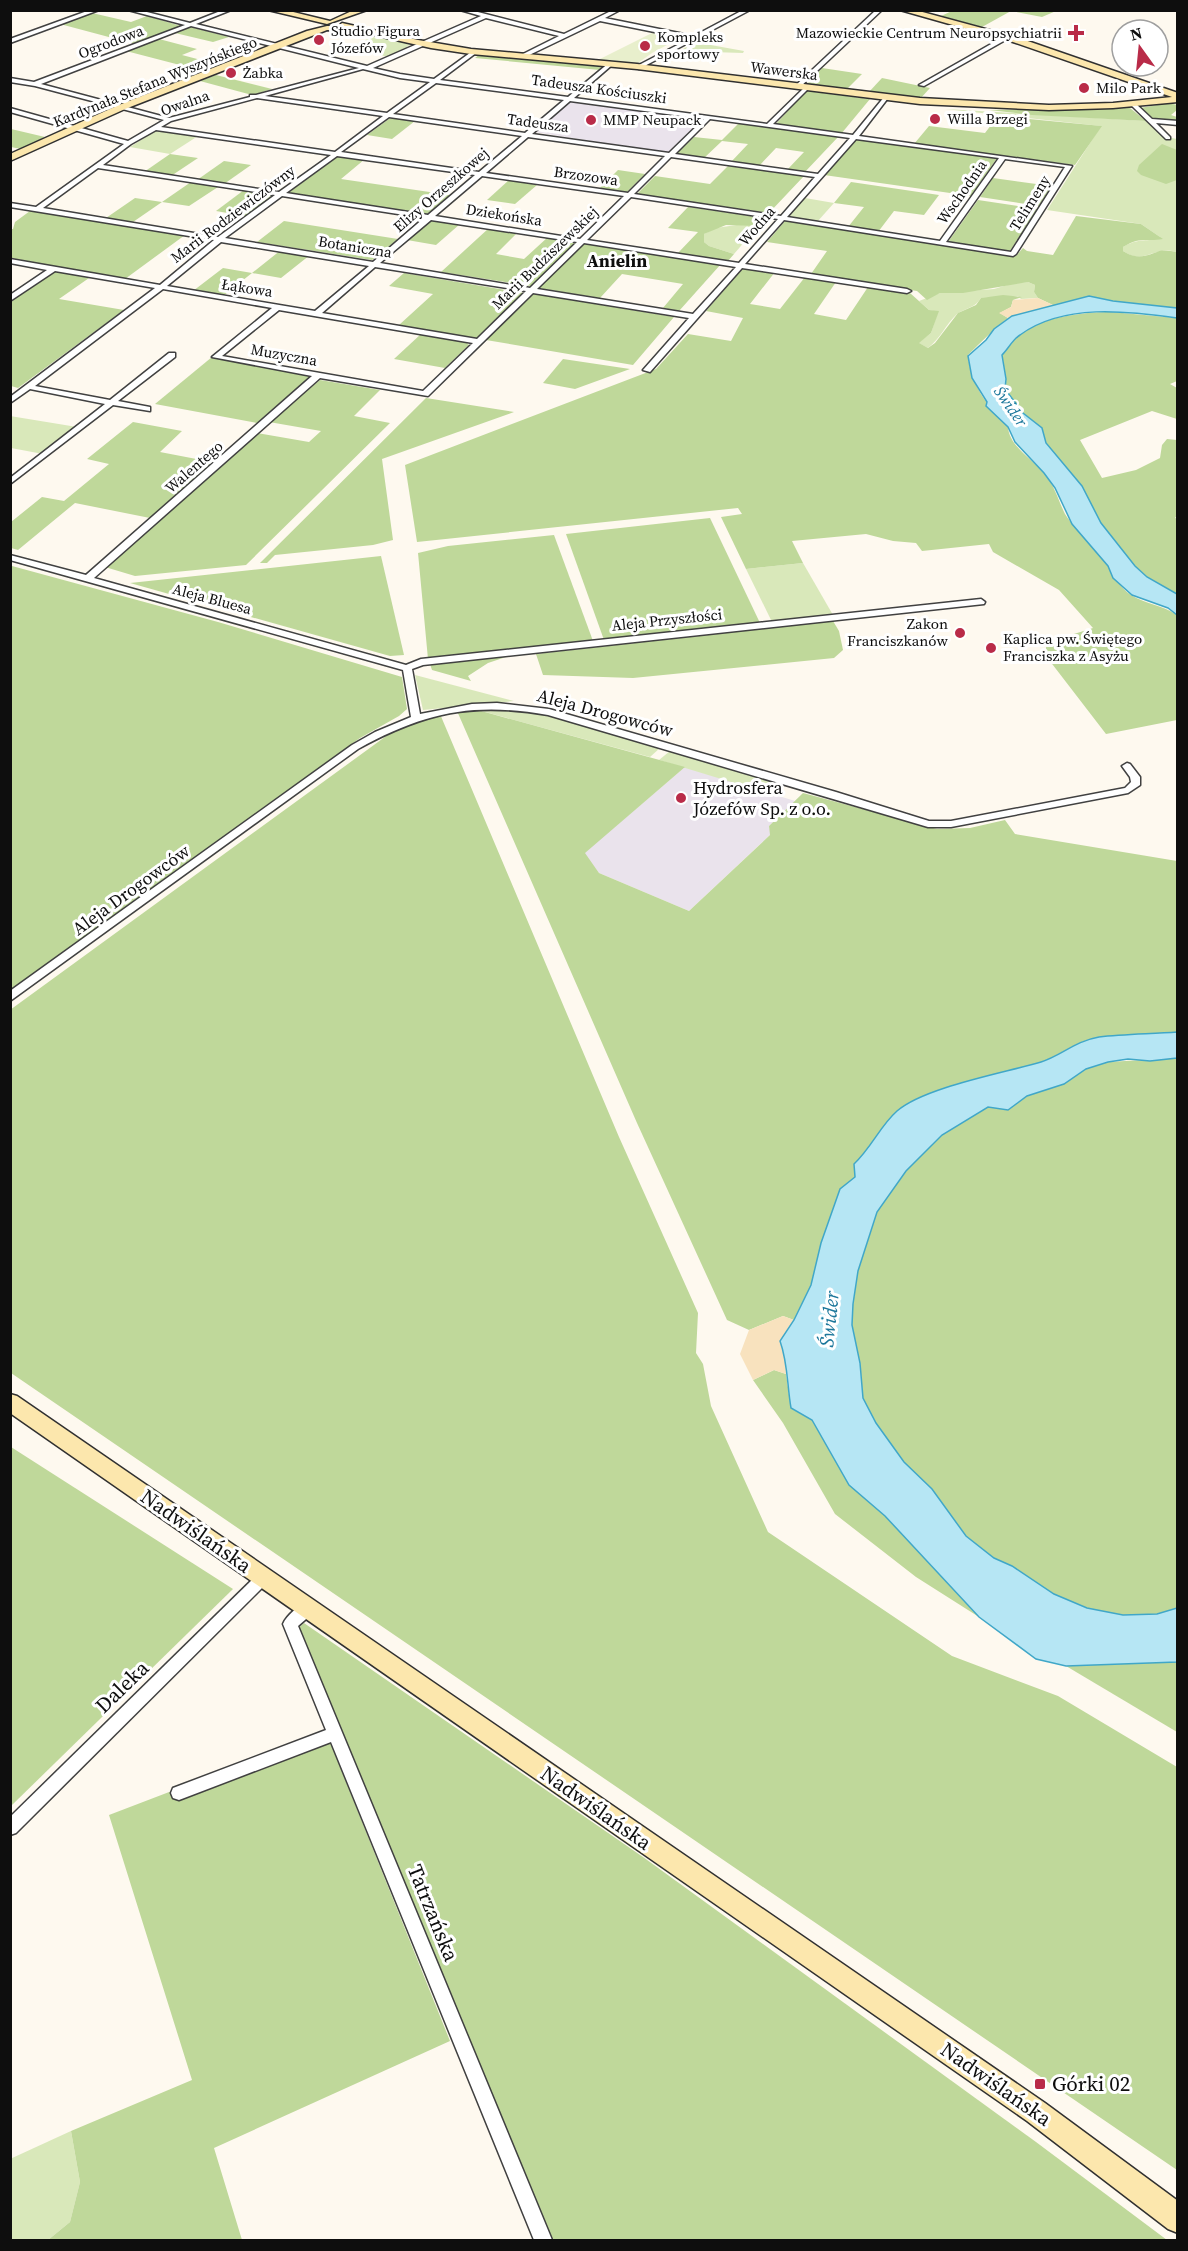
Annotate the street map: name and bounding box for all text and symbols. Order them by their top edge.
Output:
north arrow [1110,18,1170,78]
street label: Ogrodowa [75,19,147,64]
place label: Studio Figura Józefów [330,20,420,58]
text: N [1128,21,1145,46]
place label: Mazowieckie Centrum Neuropsychiatrii [796,22,1062,43]
marker: Mazowieckie Centrum Neuropsychiatrii [1067,24,1085,42]
place label: Kompleks sportowy [657,26,723,64]
street label: Kardynała Stefana Wyszyńskiego [50,31,260,132]
marker: Studio Figura Józefów [312,33,326,47]
marker: Kompleks sportowy [638,39,652,53]
street label: Wawerska [749,56,819,85]
place label: Żabka [243,62,284,83]
marker: Żabka [224,66,238,80]
street label: Tadeusza Kościuszki [530,69,668,108]
place label: Milo Park [1096,77,1162,98]
marker: Milo Park [1077,81,1091,95]
street label: Owalna [157,84,213,121]
street label: Tadeusza [506,108,571,137]
place label: Willa Brzegi [947,108,1028,129]
place label: MMP Neupack [603,109,702,130]
marker: Willa Brzegi [928,112,942,126]
marker: MMP Neupack [584,113,598,127]
street label: Elizy Orzeszkowej [389,142,493,237]
street label: Wschodnia [932,155,992,228]
street label: Marii Rodziewiczówny [166,160,300,267]
street label: Brzozowa [553,161,620,190]
street label: Telimeny [1004,171,1055,235]
street label: Dziekońska [464,198,544,231]
street label: Marii Budziszewskiej [487,201,602,314]
street label: Wodna [733,201,780,250]
street label: Botaniczna [317,230,394,263]
district label: Anielin [587,248,647,273]
street label: Łąkowa [220,273,275,302]
street label: Muzyczna [249,338,319,371]
water label: Świder [989,381,1033,431]
street label: Walentego [160,436,227,498]
street label: Aleja Bluesa [170,578,254,619]
street label: Aleja Przyszłości [611,603,723,636]
place label: Zakon Franciszkanów [847,613,949,651]
marker: Zakon Franciszkanów [953,626,967,640]
place label: Kaplica pw. Świętego Franciszka z Asyżu [1003,628,1142,666]
marker: Kaplica pw. Świętego Franciszka z Asyżu [984,641,998,655]
street label: Aleja Drogowców [534,682,676,743]
place label: Hydrosfera Józefów Sp. z o.o. [692,775,831,821]
marker: Hydrosfera Józefów Sp. z o.o. [674,791,688,805]
street label: Aleja Drogowców [67,838,195,941]
water label: Świder [812,1289,846,1349]
street label: Nadwiślańska [135,1482,258,1580]
street label: Daleka [88,1654,155,1719]
street label: Nadwiślańska [535,1759,658,1857]
street label: Tatrzańska [401,1860,466,1966]
street label: Nadwiślańska [935,2035,1058,2133]
place label: Górki 02 [1052,2069,1130,2098]
marker: Górki 02 [1033,2077,1047,2091]

